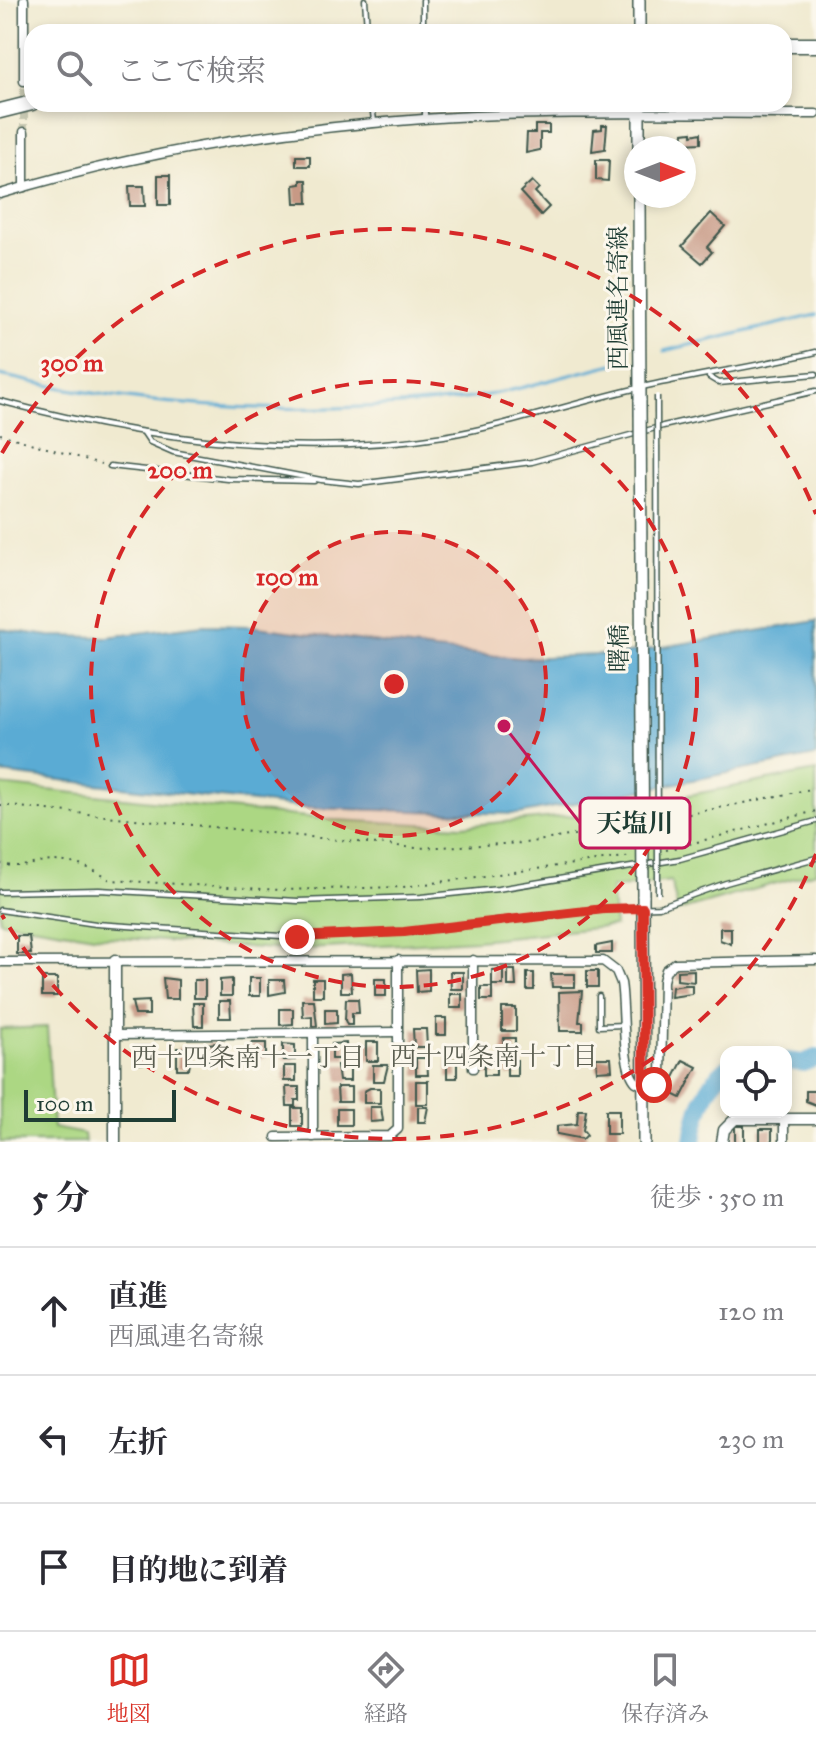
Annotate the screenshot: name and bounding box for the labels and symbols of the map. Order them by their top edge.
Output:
north arrow [624,136,696,208]
street label: 西風連名寄線 [603,226,633,370]
text: 300 m [41,348,104,378]
text: 200 m [147,455,213,485]
text: 100 m [256,562,319,592]
street label: 曙橋 [604,624,634,672]
centre of rings [380,670,408,698]
callout: 天塩川 [580,798,690,848]
text: 天塩川 [596,807,674,839]
route end [279,919,315,955]
district label: 西十四条南十丁目 [390,1040,598,1072]
district label: 西十四条南十一丁目 [131,1041,365,1073]
route start [636,1067,672,1103]
scale bar [24,1086,176,1122]

